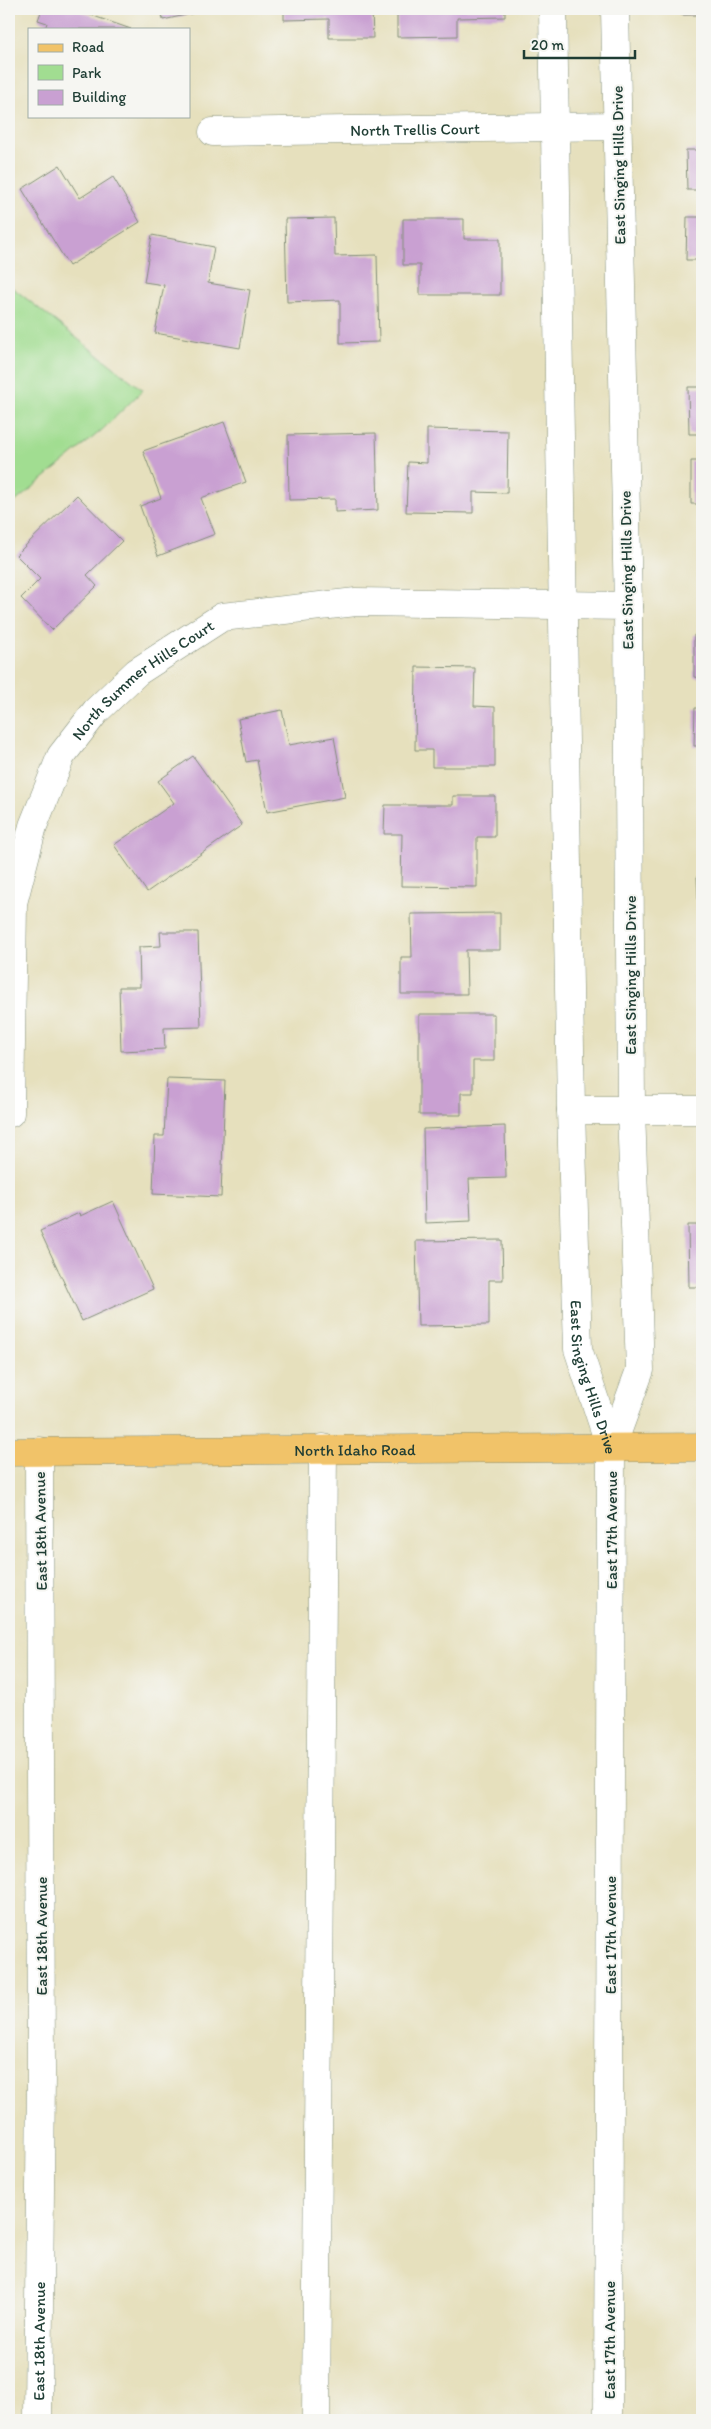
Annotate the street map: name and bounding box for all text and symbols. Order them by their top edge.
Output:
legend [28,28,190,118]
scale bar [524,28,635,60]
text: 20 m [531,36,565,54]
text: Road [72,38,105,56]
text: Park [72,64,102,82]
street label: East Singing Hills Drive [608,85,629,245]
text: Building [72,88,126,106]
street label: North Trellis Court [350,119,480,140]
street label: East Singing Hills Drive [616,490,637,650]
street label: North Summer Hills Court [68,616,218,744]
street label: East Singing Hills Drive [621,895,640,1055]
street label: East Singing Hills Drive [567,1300,620,1454]
street label: North Idaho Road [294,1440,416,1460]
street label: East 18th Avenue [30,1471,51,1591]
street label: East 17th Avenue [602,1471,621,1589]
street label: East 18th Avenue [32,1876,51,1996]
street label: East 17th Avenue [601,1876,620,1994]
street label: East 18th Avenue [29,2281,49,2401]
street label: East 17th Avenue [600,2281,619,2399]

